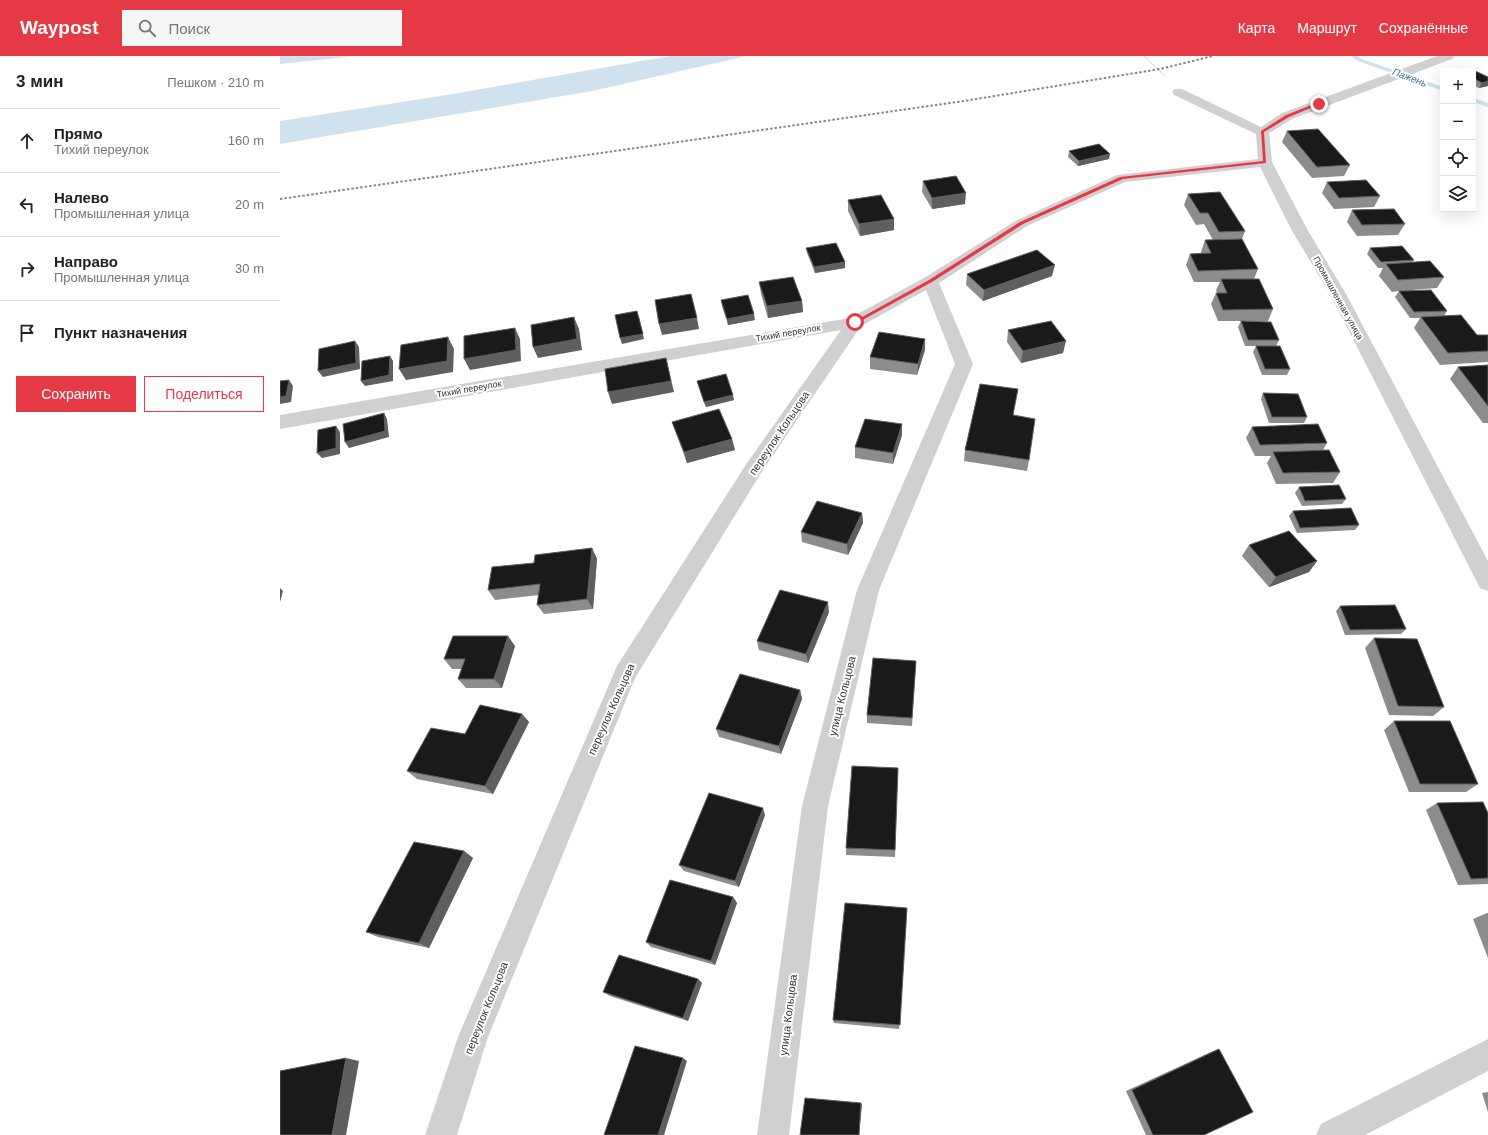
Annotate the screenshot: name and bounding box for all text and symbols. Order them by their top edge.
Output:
search box [122,10,402,46]
text: Waypost [20,17,98,38]
icon: search [136,17,158,39]
text: Поиск [168,20,210,37]
text: Карта [1238,20,1275,36]
text: Маршрут [1297,20,1357,36]
text: Сохранённые [1379,20,1468,36]
water label: Пажень [1391,66,1429,89]
map controls [1440,68,1476,212]
button: + [1440,68,1476,104]
text: 3 мин [16,72,63,91]
text: Пешком · 210 m [167,75,264,90]
route end [1310,95,1328,113]
button: − [1440,104,1476,140]
text: Прямо [54,125,103,142]
icon: ahead [16,130,38,152]
text: 160 m [228,133,264,148]
button: locate [1440,140,1476,176]
text: Тихий переулок [54,142,149,157]
button: layers [1440,176,1476,212]
text: Налево [54,189,109,206]
icon: left [16,194,38,216]
text: 20 m [235,197,264,212]
text: Промышленная улица [54,206,189,221]
text: Направо [54,253,118,270]
street label: Промышленная улица [1311,255,1365,341]
icon: right [16,258,38,280]
text: 30 m [235,261,264,276]
text: Промышленная улица [54,270,189,285]
route start [846,313,864,331]
icon: arrive [16,322,38,344]
street label: Тихий переулок [755,322,821,344]
text: Пункт назначения [54,324,187,341]
button: Сохранить [16,376,136,412]
button: Поделиться [144,376,264,412]
street label: Тихий переулок [436,378,502,400]
street label: переулок Кольцова [746,388,812,477]
street label: улица Кольцова [826,654,858,737]
street label: переулок Кольцова [585,661,637,756]
street label: переулок Кольцова [462,959,510,1056]
street label: улица Кольцова [777,973,799,1056]

